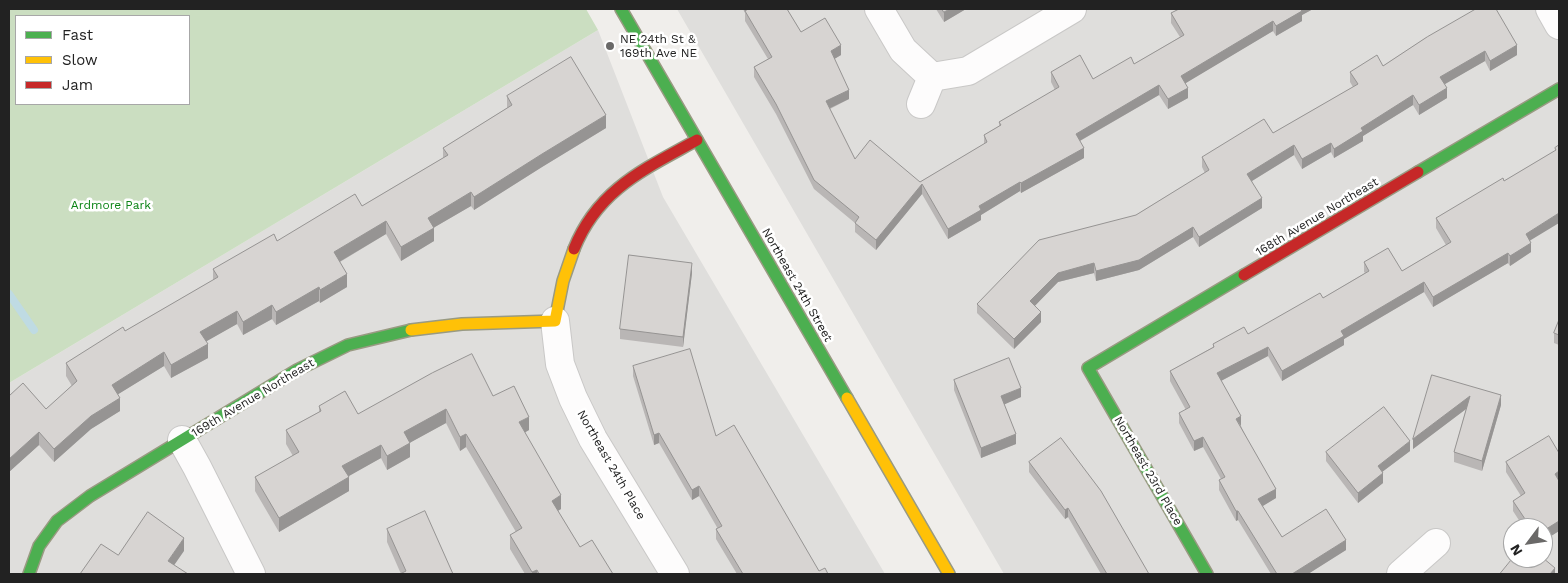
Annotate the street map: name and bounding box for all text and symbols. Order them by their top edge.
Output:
legend [15,15,190,105]
text: Fast [62,26,93,44]
place label: NE 24th St & 169th Ave NE [620,32,697,60]
marker: NE 24th St & 169th Ave NE [604,40,616,52]
text: Slow [62,51,98,69]
text: Jam [62,76,93,94]
street label: 168th Avenue Northeast [1253,175,1381,259]
park label: Ardmore Park [71,198,151,212]
street label: Northeast 24th Street [759,226,835,344]
street label: 169th Avenue Northeast [189,356,317,440]
street label: Northeast 24th Place [574,408,648,522]
street label: Northeast 23rd Place [1111,414,1185,528]
north arrow [1503,518,1553,568]
text: N [1506,542,1526,559]

